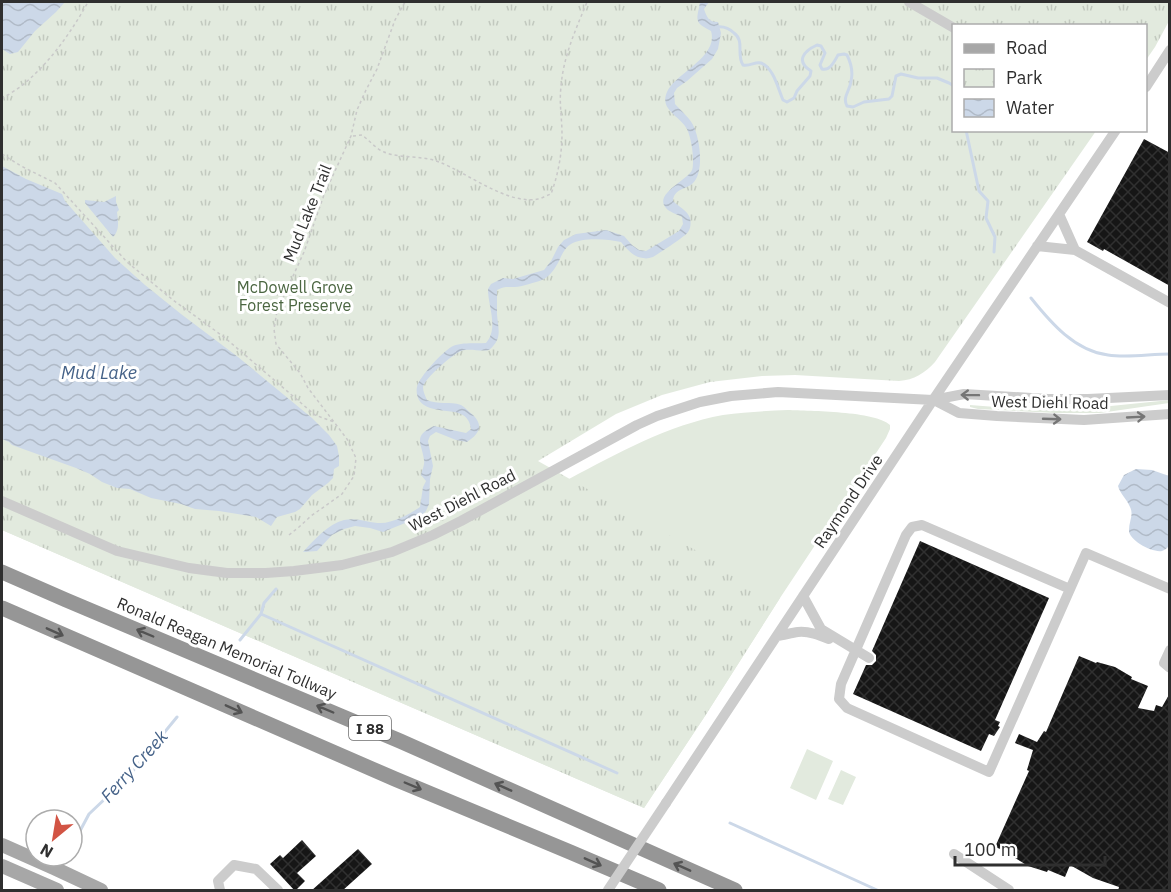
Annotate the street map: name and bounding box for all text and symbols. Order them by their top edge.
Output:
legend [952,24,1147,132]
text: Road [1006,36,1047,59]
text: Park [1006,66,1043,89]
text: Water [1006,96,1055,119]
street label: Mud Lake Trail [278,161,336,265]
park label: McDowell Grove Forest Preserve [237,277,353,315]
water label: Mud Lake [61,361,137,384]
one-way arrow [961,389,981,401]
street label: West Diehl Road [991,391,1109,413]
one-way arrow [1126,411,1145,422]
one-way arrow [1041,413,1061,425]
street label: Raymond Drive [809,450,887,552]
street label: West Diehl Road [405,464,519,536]
street label: Ronald Reagan Memorial Tollway [114,593,340,703]
one-way arrow [46,627,64,638]
one-way arrow [136,627,154,638]
one-way arrow [316,703,335,714]
one-way arrow [224,704,243,715]
road number: I 88 [349,716,391,740]
water label: Ferry Creek [95,724,173,807]
one-way arrow [403,781,422,792]
one-way arrow [495,781,513,793]
north arrow [24,808,84,868]
scale bar [955,829,1105,867]
text: 100 m [964,838,1016,861]
text: N [36,839,57,863]
one-way arrow [583,856,601,868]
one-way arrow [673,861,691,872]

